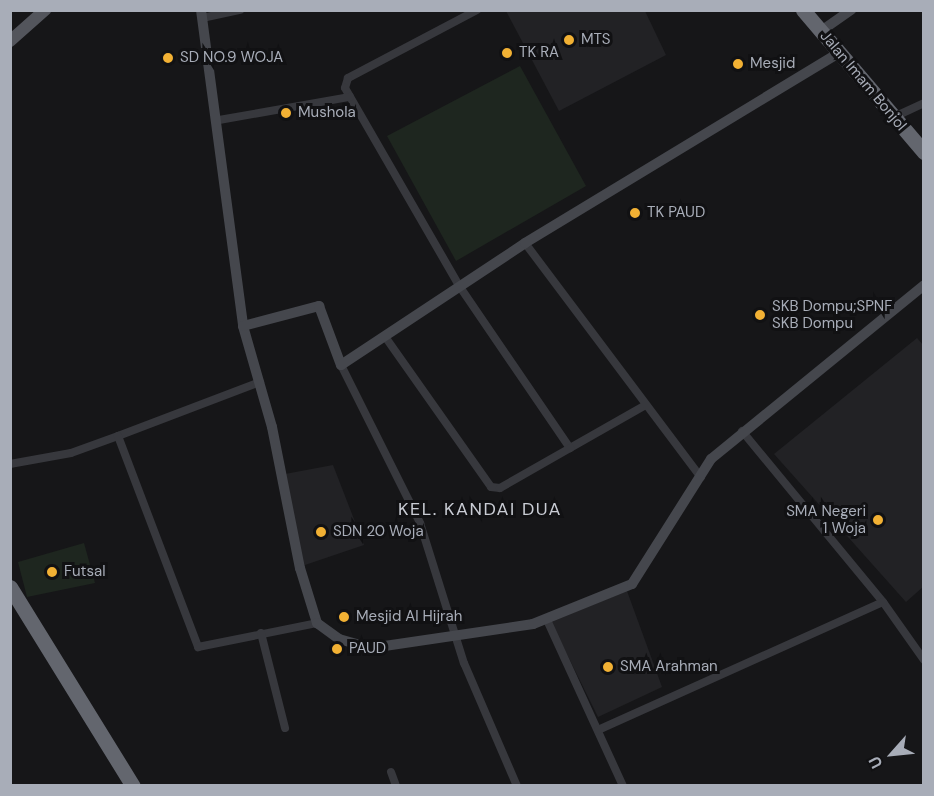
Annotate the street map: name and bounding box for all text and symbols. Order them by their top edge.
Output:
street label: Jalan Imam Bonjol [816,27,910,135]
place label: MTS [581,31,610,49]
marker: MTS [562,33,576,47]
place label: TK RA [519,44,559,62]
marker: TK RA [500,46,514,60]
place label: SD NO.9 WOJA [180,49,283,67]
marker: SD NO.9 WOJA [161,51,175,65]
place label: Mesjid [750,55,795,73]
marker: Mesjid [731,57,745,71]
place label: Mushola [298,104,356,122]
marker: Mushola [279,106,293,120]
place label: TK PAUD [647,204,705,222]
marker: TK PAUD [628,206,642,220]
place label: SKB Dompu;SPNF SKB Dompu [772,297,892,332]
marker: SKB Dompu;SPNF SKB Dompu [753,308,767,322]
district label: KEL. KANDAI DUA [398,498,562,520]
place label: SMA Negeri 1 Woja [786,502,866,537]
marker: SMA Negeri 1 Woja [871,513,885,527]
place label: SDN 20 Woja [333,523,424,541]
marker: SDN 20 Woja [314,525,328,539]
place label: Futsal [64,563,106,581]
marker: Futsal [45,565,59,579]
place label: Mesjid Al Hijrah [356,608,462,626]
marker: Mesjid Al Hijrah [337,610,351,624]
place label: PAUD [349,640,386,658]
marker: PAUD [330,642,344,656]
place label: SMA Arahman [620,658,718,676]
marker: SMA Arahman [601,660,615,674]
north arrow [862,724,922,784]
text: U [864,753,887,772]

